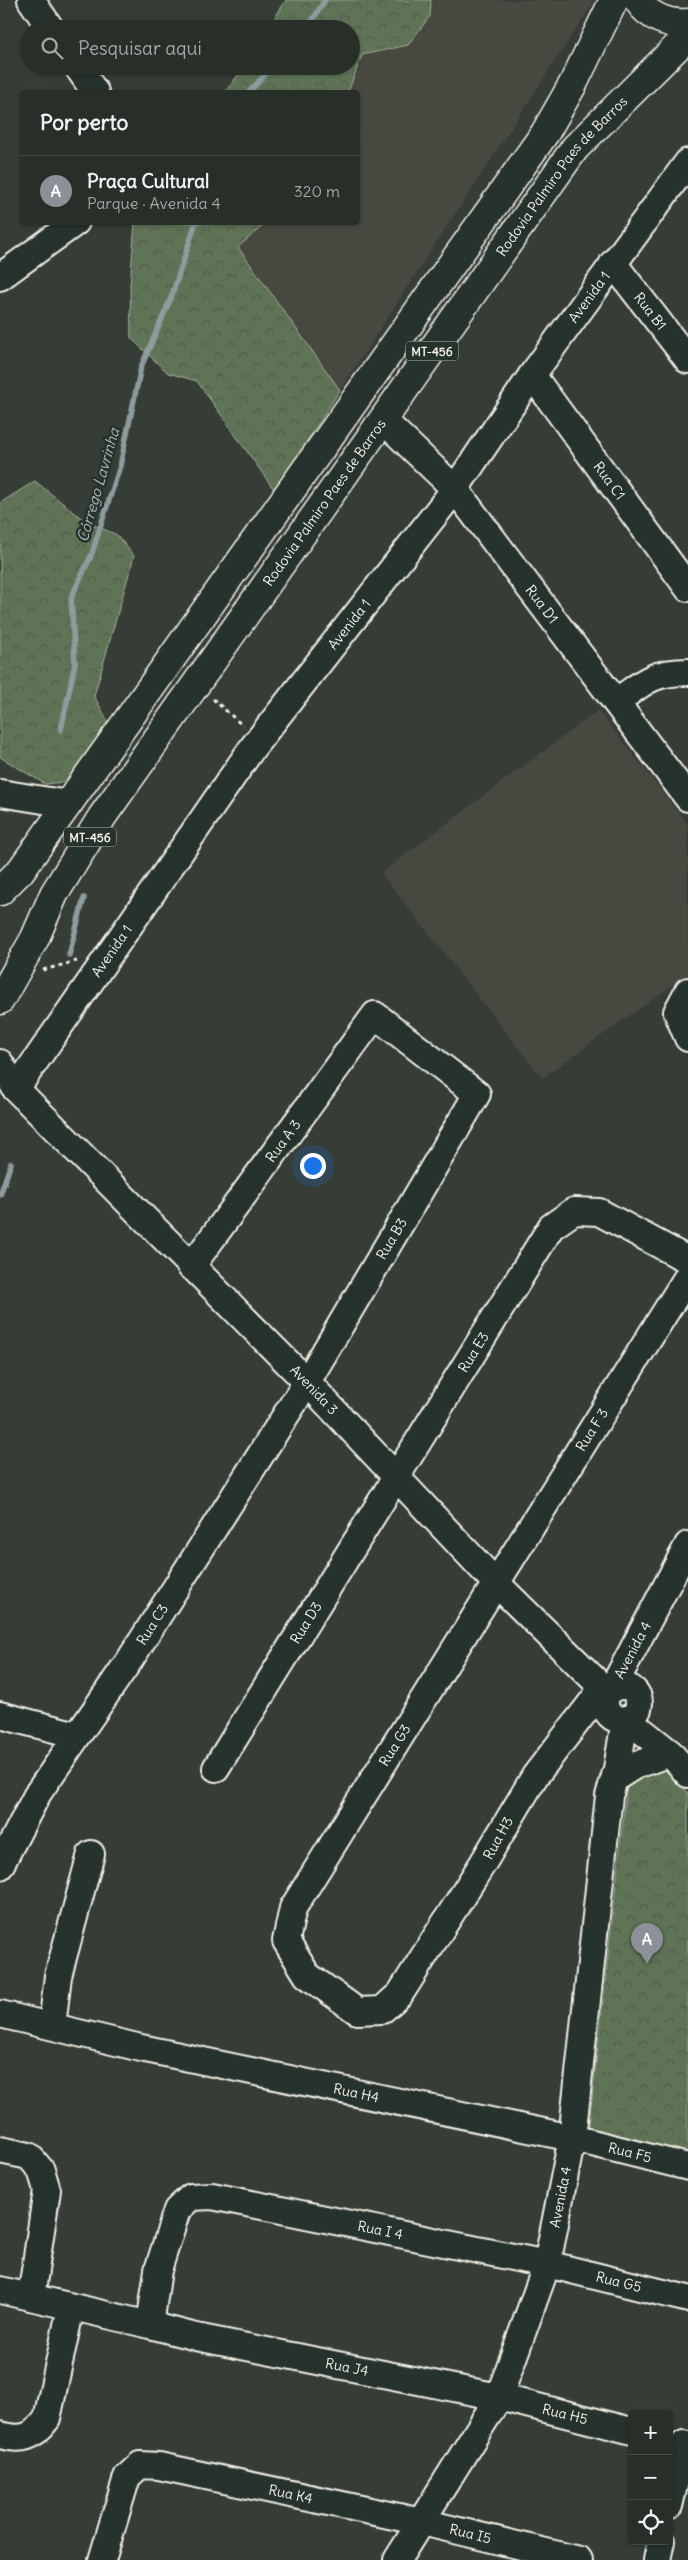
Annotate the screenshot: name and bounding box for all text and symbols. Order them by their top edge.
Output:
search box [20,20,360,75]
icon: search [38,34,66,62]
text: Pesquisar aqui [78,36,202,60]
street label: Rodovia Palmiro Paes de Barros [492,92,631,260]
text: Por perto [40,109,128,136]
text: Praça Cultural [87,169,209,193]
text: A [51,181,61,201]
text: 320 m [294,181,340,201]
text: Parque · Avenida 4 [87,193,221,213]
street label: Avenida 1 [564,268,614,326]
street label: Rua B1 [630,289,671,334]
road number: MT-456 [406,342,458,361]
street label: Rodovia Palmiro Paes de Barros [259,415,390,590]
water label: Córrego Lavrinha [73,424,124,544]
street label: Rua C1 [589,458,629,503]
street label: Rua D1 [521,581,562,627]
street label: Avenida 1 [324,595,375,653]
road number: MT-456 [64,828,116,846]
street label: Avenida 1 [87,921,136,981]
street label: Rua A 3 [261,1116,305,1166]
your location [300,1153,326,1179]
street label: Rua B3 [372,1215,411,1263]
street label: Rua E3 [454,1329,493,1376]
street label: Avenida 3 [286,1361,342,1418]
street label: Rua F 3 [572,1405,612,1455]
street label: Rua D3 [286,1598,326,1647]
street label: Rua C3 [133,1600,172,1648]
street label: Avenida 4 [610,1618,655,1682]
street label: Rua G3 [375,1721,415,1770]
street label: Rua H3 [479,1813,517,1863]
pin: A [631,1923,663,1964]
street label: Rua H4 [332,2079,381,2107]
street label: Rua F5 [606,2138,654,2167]
street label: Avenida 4 [545,2165,575,2229]
street label: Rua I 4 [356,2217,404,2244]
street label: Rua G5 [594,2267,643,2296]
street label: Rua J4 [324,2354,370,2380]
street label: Rua H5 [540,2400,590,2428]
map controls [628,2410,673,2545]
button: + [628,2410,673,2455]
button: − [628,2455,673,2500]
street label: Rua K4 [267,2481,314,2508]
button: locate [628,2500,673,2545]
street label: Rua I5 [448,2520,493,2547]

